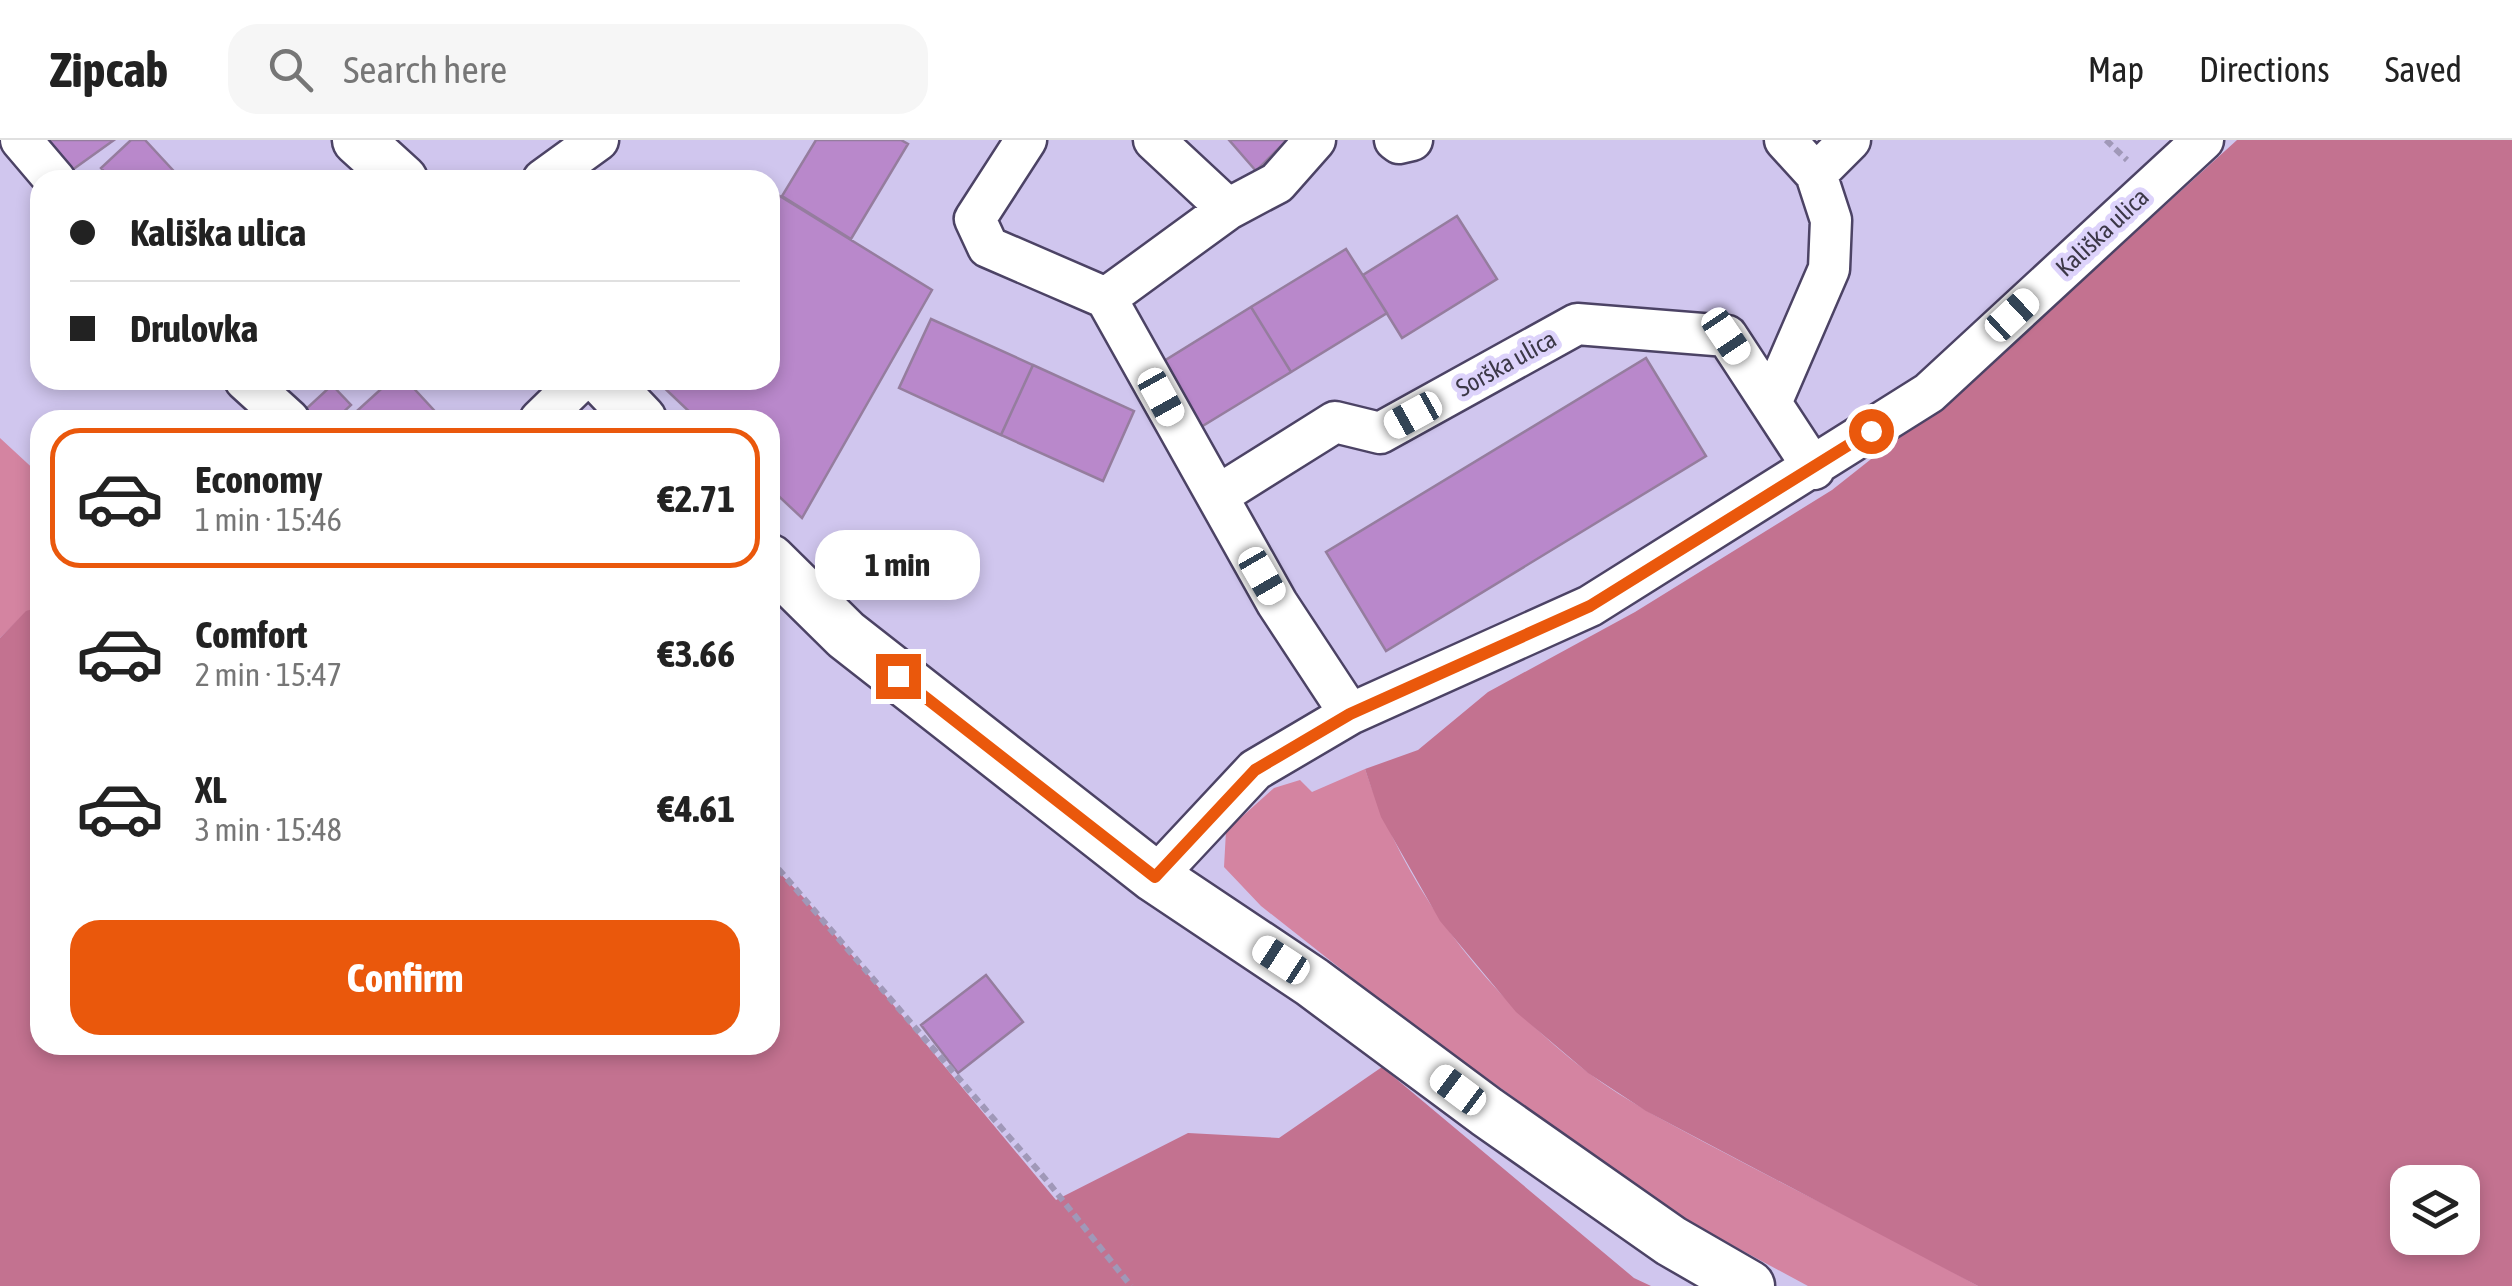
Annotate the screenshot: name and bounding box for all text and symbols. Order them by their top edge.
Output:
search box [228,24,928,114]
text: Zipcab [50,42,168,97]
icon: search [263,42,318,97]
text: Search here [343,48,507,91]
text: Map [2088,49,2144,89]
text: Directions [2199,49,2330,89]
text: Saved [2385,49,2462,89]
street label: Kališka ulica [2050,182,2154,282]
text: Kališka ulica [130,211,306,254]
car [1980,284,2044,346]
car [1697,303,1755,369]
text: Drulovka [130,307,258,350]
street label: Sorška ulica [1451,324,1561,402]
car [1133,363,1189,431]
car [1379,387,1447,443]
route start [1849,409,1894,454]
icon: car [75,453,165,543]
text: Economy [195,458,322,501]
text: €2.71 [658,477,735,520]
text: 1 min · 15:46 [195,501,342,538]
callout: 1 min [816,531,980,601]
car [1234,543,1290,609]
text: 1 min [865,546,930,583]
icon: car [75,608,165,698]
text: Comfort [195,613,307,656]
text: €3.66 [658,632,735,675]
route end [876,654,921,699]
text: 2 min · 15:47 [195,656,342,693]
icon: car [75,763,165,853]
text: XL [195,768,227,811]
text: €4.61 [658,787,735,830]
text: 3 min · 15:48 [195,811,342,848]
button: Confirm [70,920,740,1035]
car [1248,931,1314,989]
car [1425,1060,1491,1120]
map controls [2390,1165,2480,1255]
button: layers [2390,1165,2480,1255]

